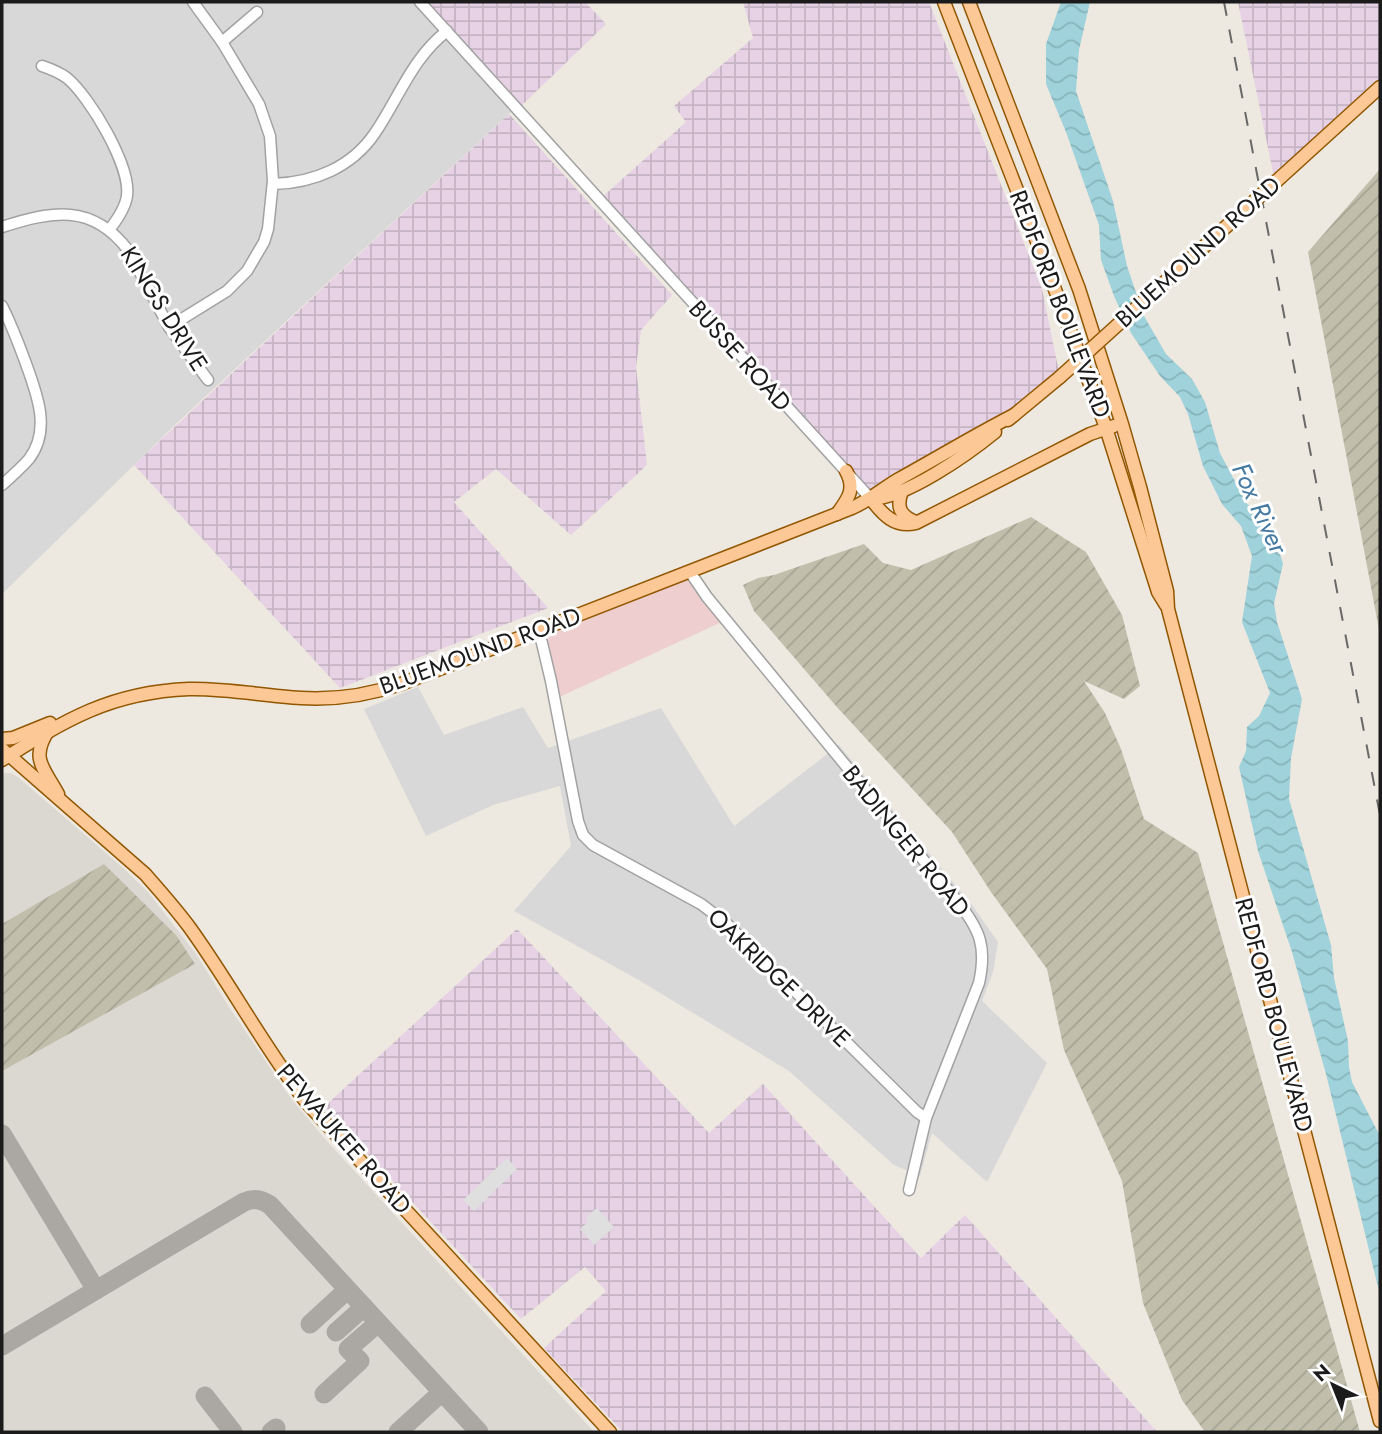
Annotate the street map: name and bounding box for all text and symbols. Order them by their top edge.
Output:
street label: BLUEMOUND ROAD [1107,168,1288,335]
street label: REDFORD BOULEVARD [1001,185,1120,423]
street label: KINGS DRIVE [112,239,217,378]
street label: BUSSE ROAD [681,292,800,419]
water label: Fox River [1222,456,1298,561]
street label: BLUEMOUND ROAD [374,598,585,703]
street label: BADINGER ROAD [834,757,979,924]
street label: REDFORD BOULEVARD [1226,894,1323,1136]
street label: OAKRIDGE DRIVE [700,900,859,1055]
street label: PEWAUKEE ROAD [269,1056,420,1222]
north arrow [1298,1350,1368,1420]
text: N [1307,1358,1336,1388]

